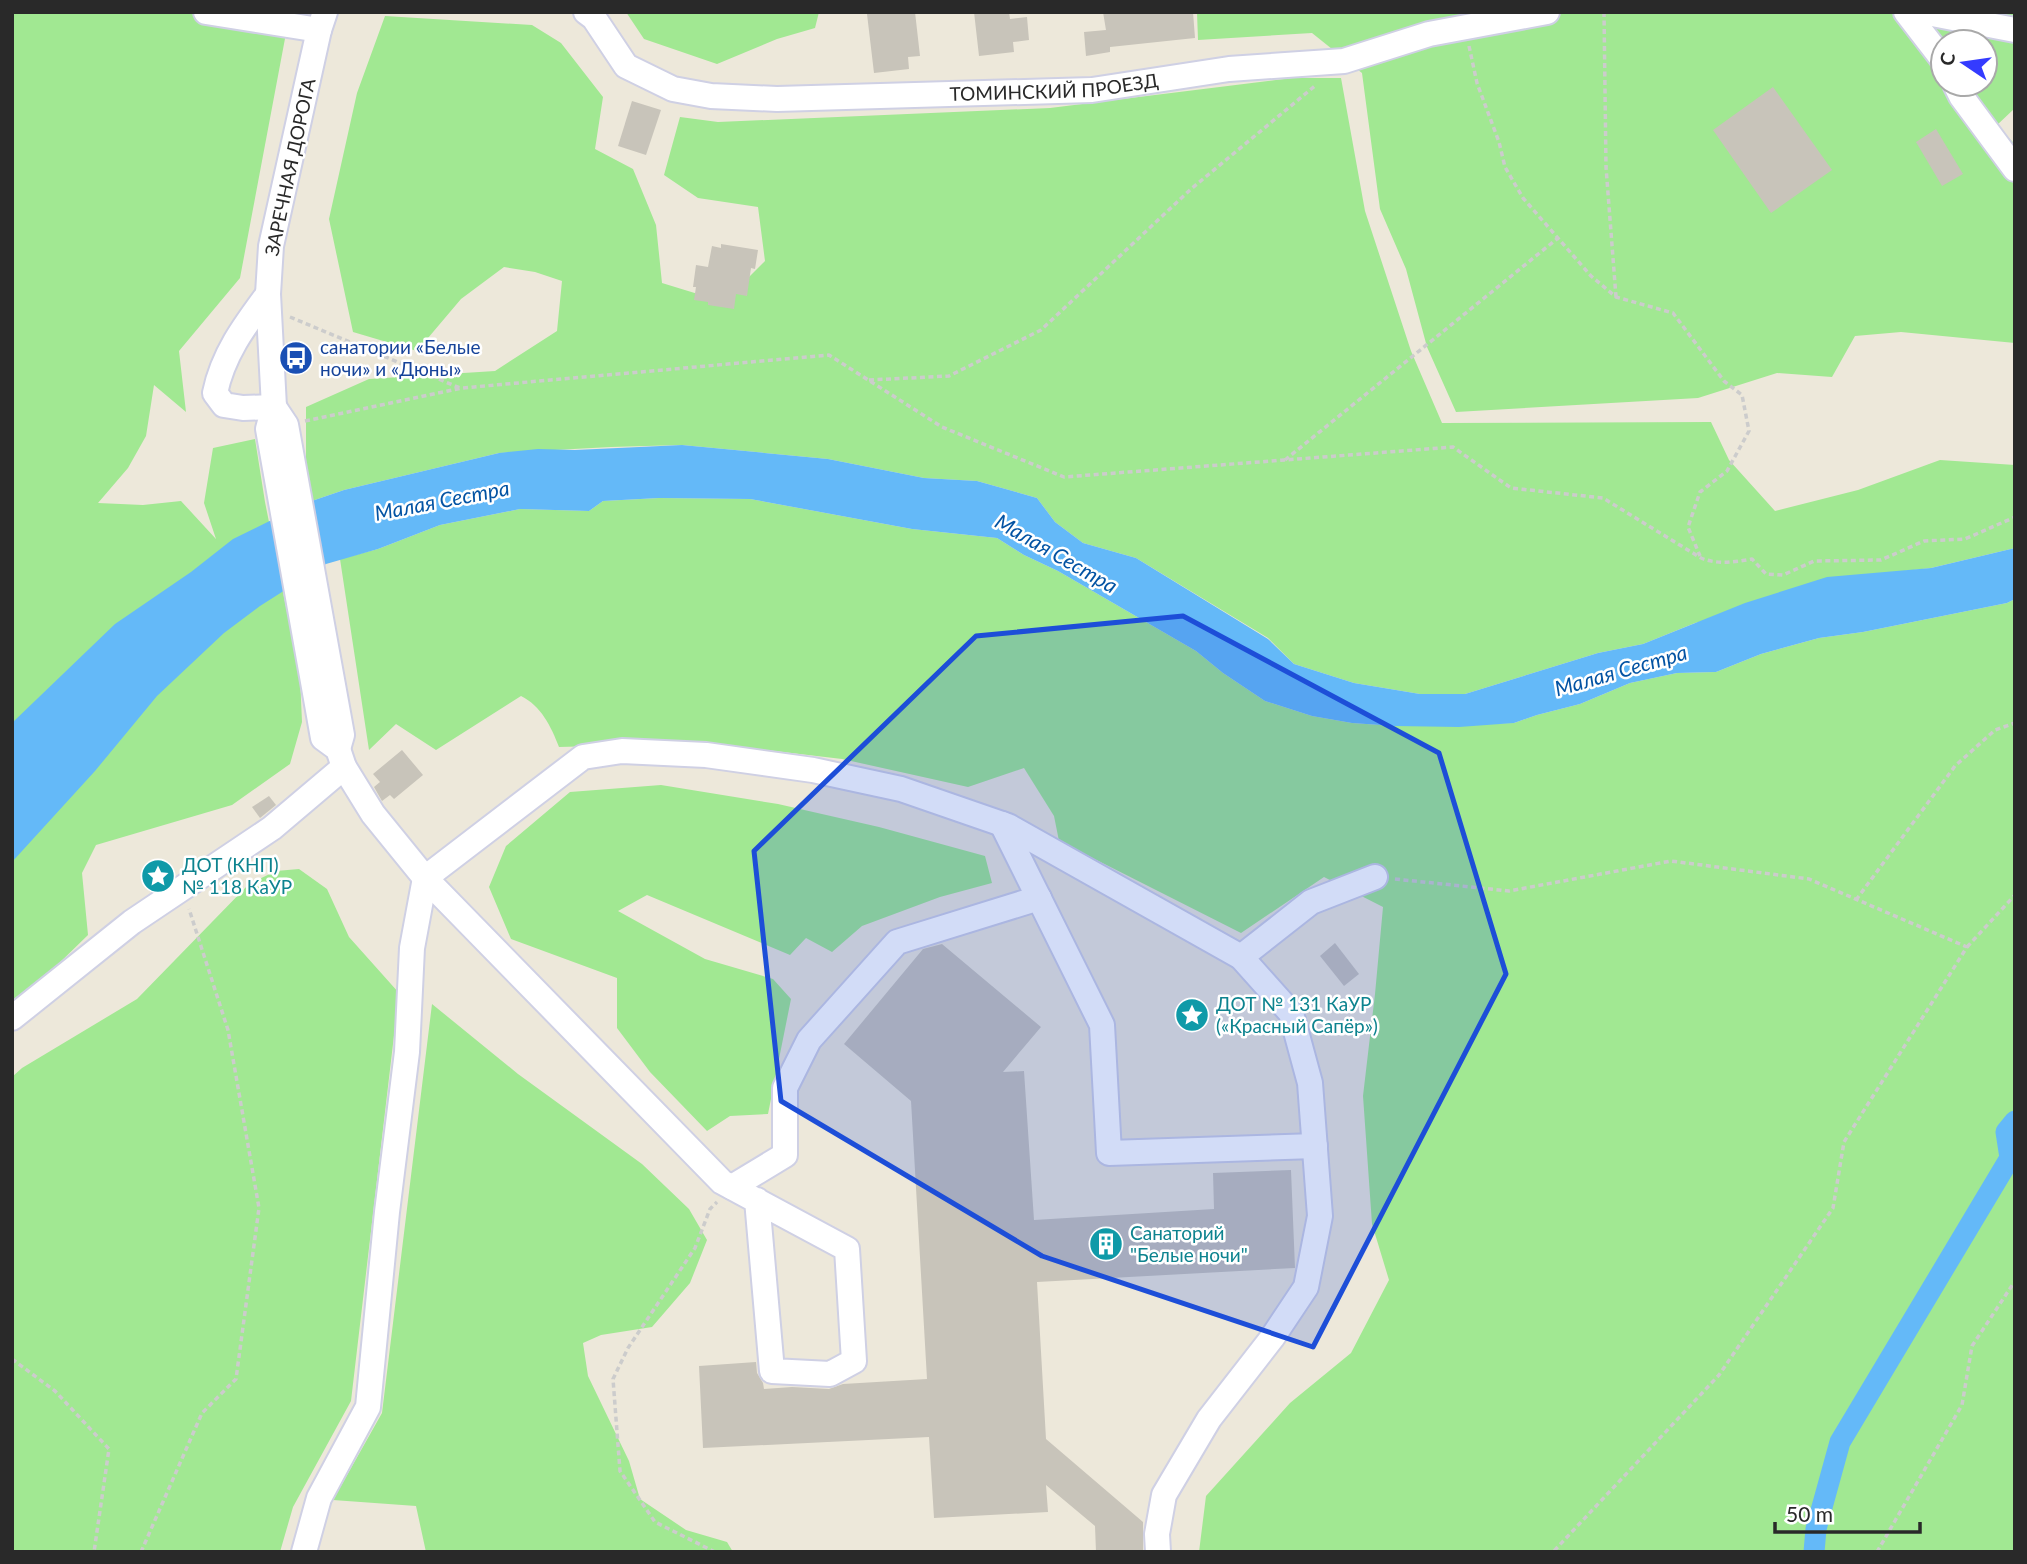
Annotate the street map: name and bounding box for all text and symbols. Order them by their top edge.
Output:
north arrow [1929,28,1999,98]
text: С [1934,50,1960,68]
street label: ТОМИНСКИЙ ПРОЕЗД [949,68,1160,105]
street label: ЗАРЕЧНАЯ ДОРОГА [259,76,320,258]
place label: санатории «Белые ночи» и «Дюны» [320,335,481,380]
bus stop icon: санатории «Белые ночи» и «Дюны» [277,339,315,377]
water label: Малая Сестра [372,474,511,525]
water label: Малая Сестра [991,508,1122,598]
water label: Малая Сестра [1551,639,1690,700]
place label: ДОТ (КНП) № 118 КаУР [182,853,292,898]
place icon: ДОТ (КНП) № 118 КаУР [139,857,177,895]
place label: ДОТ № 131 КаУР («Красный Сапёр») [1216,992,1378,1037]
place icon: ДОТ № 131 КаУР («Красный Сапёр») [1173,996,1211,1034]
place label: Санаторий "Белые ночи" [1130,1221,1248,1266]
building icon: Санаторий "Белые ночи" [1087,1225,1125,1263]
scale bar [1775,1490,1920,1534]
text: 50 m [1786,1501,1833,1526]

